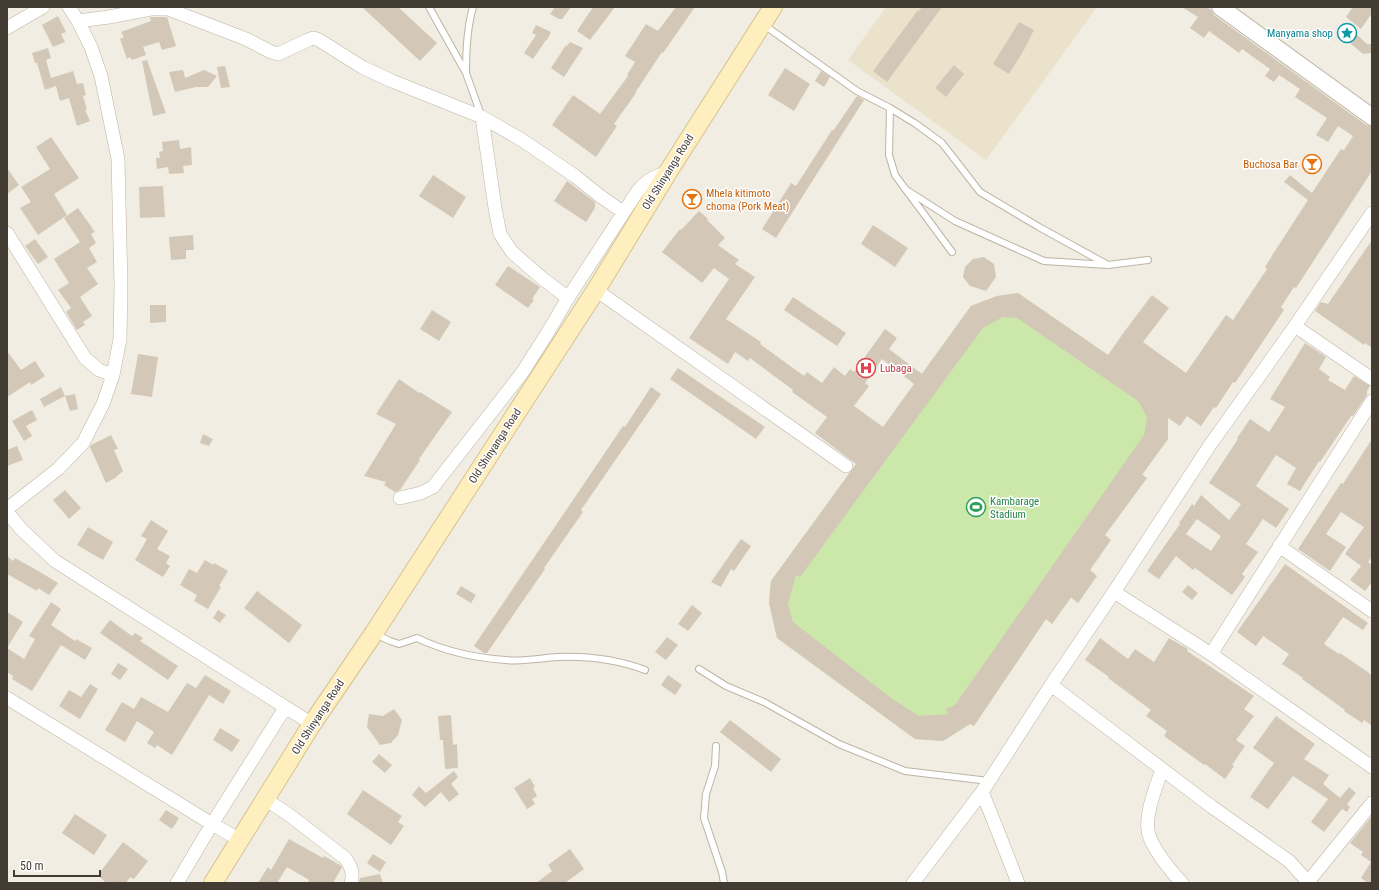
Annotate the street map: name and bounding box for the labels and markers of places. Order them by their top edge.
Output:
place icon: Manyama shop [1336,22,1358,44]
place label: Manyama shop [1267,27,1333,40]
bar icon: Buchosa Bar [1301,153,1323,175]
place label: Buchosa Bar [1243,158,1299,171]
place label: Mhela kitimoto choma (Pork Meat) [706,187,789,213]
bar icon: Mhela kitimoto choma (Pork Meat) [681,188,703,210]
hospital icon: Lubaga [855,357,877,379]
place label: Lubaga [880,362,912,375]
place label: Kambarage Stadium [990,495,1039,521]
sports icon: Kambarage Stadium [965,496,987,518]

